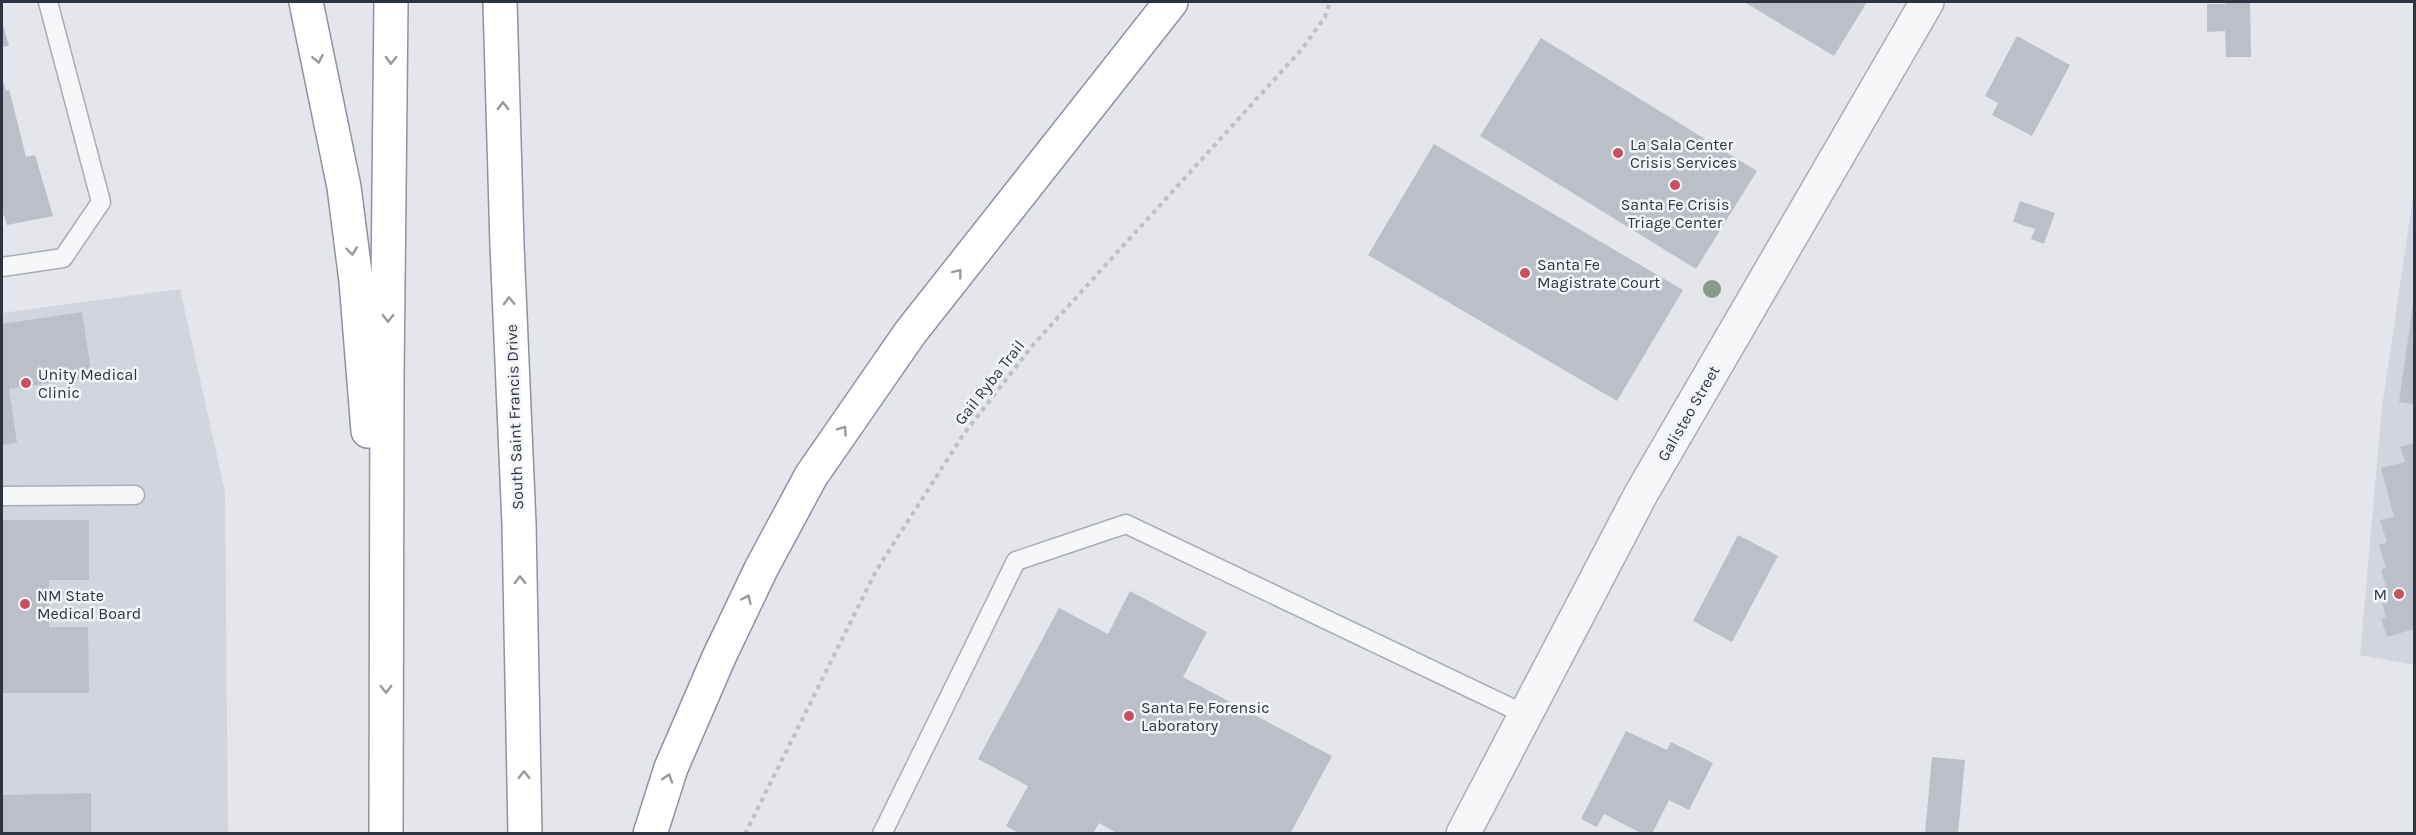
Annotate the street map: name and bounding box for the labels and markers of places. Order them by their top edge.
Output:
place label: La Sala Center Crisis Services [1630,135,1737,172]
marker: La Sala Center Crisis Services [1611,146,1625,160]
marker: Santa Fe Crisis Triage Center [1668,178,1682,192]
place label: Santa Fe Crisis Triage Center [1621,195,1729,232]
place label: Santa Fe Magistrate Court [1537,255,1660,292]
marker: Santa Fe Magistrate Court [1518,266,1532,280]
place label: Unity Medical Clinic [38,365,138,402]
marker: Unity Medical Clinic [19,376,33,390]
place label: M [2373,585,2387,604]
place label: NM State Medical Board [37,586,141,623]
marker: M [2392,587,2406,601]
marker: NM State Medical Board [18,597,32,611]
place label: Santa Fe Forensic Laboratory [1141,698,1269,735]
marker: Santa Fe Forensic Laboratory [1122,709,1136,723]

